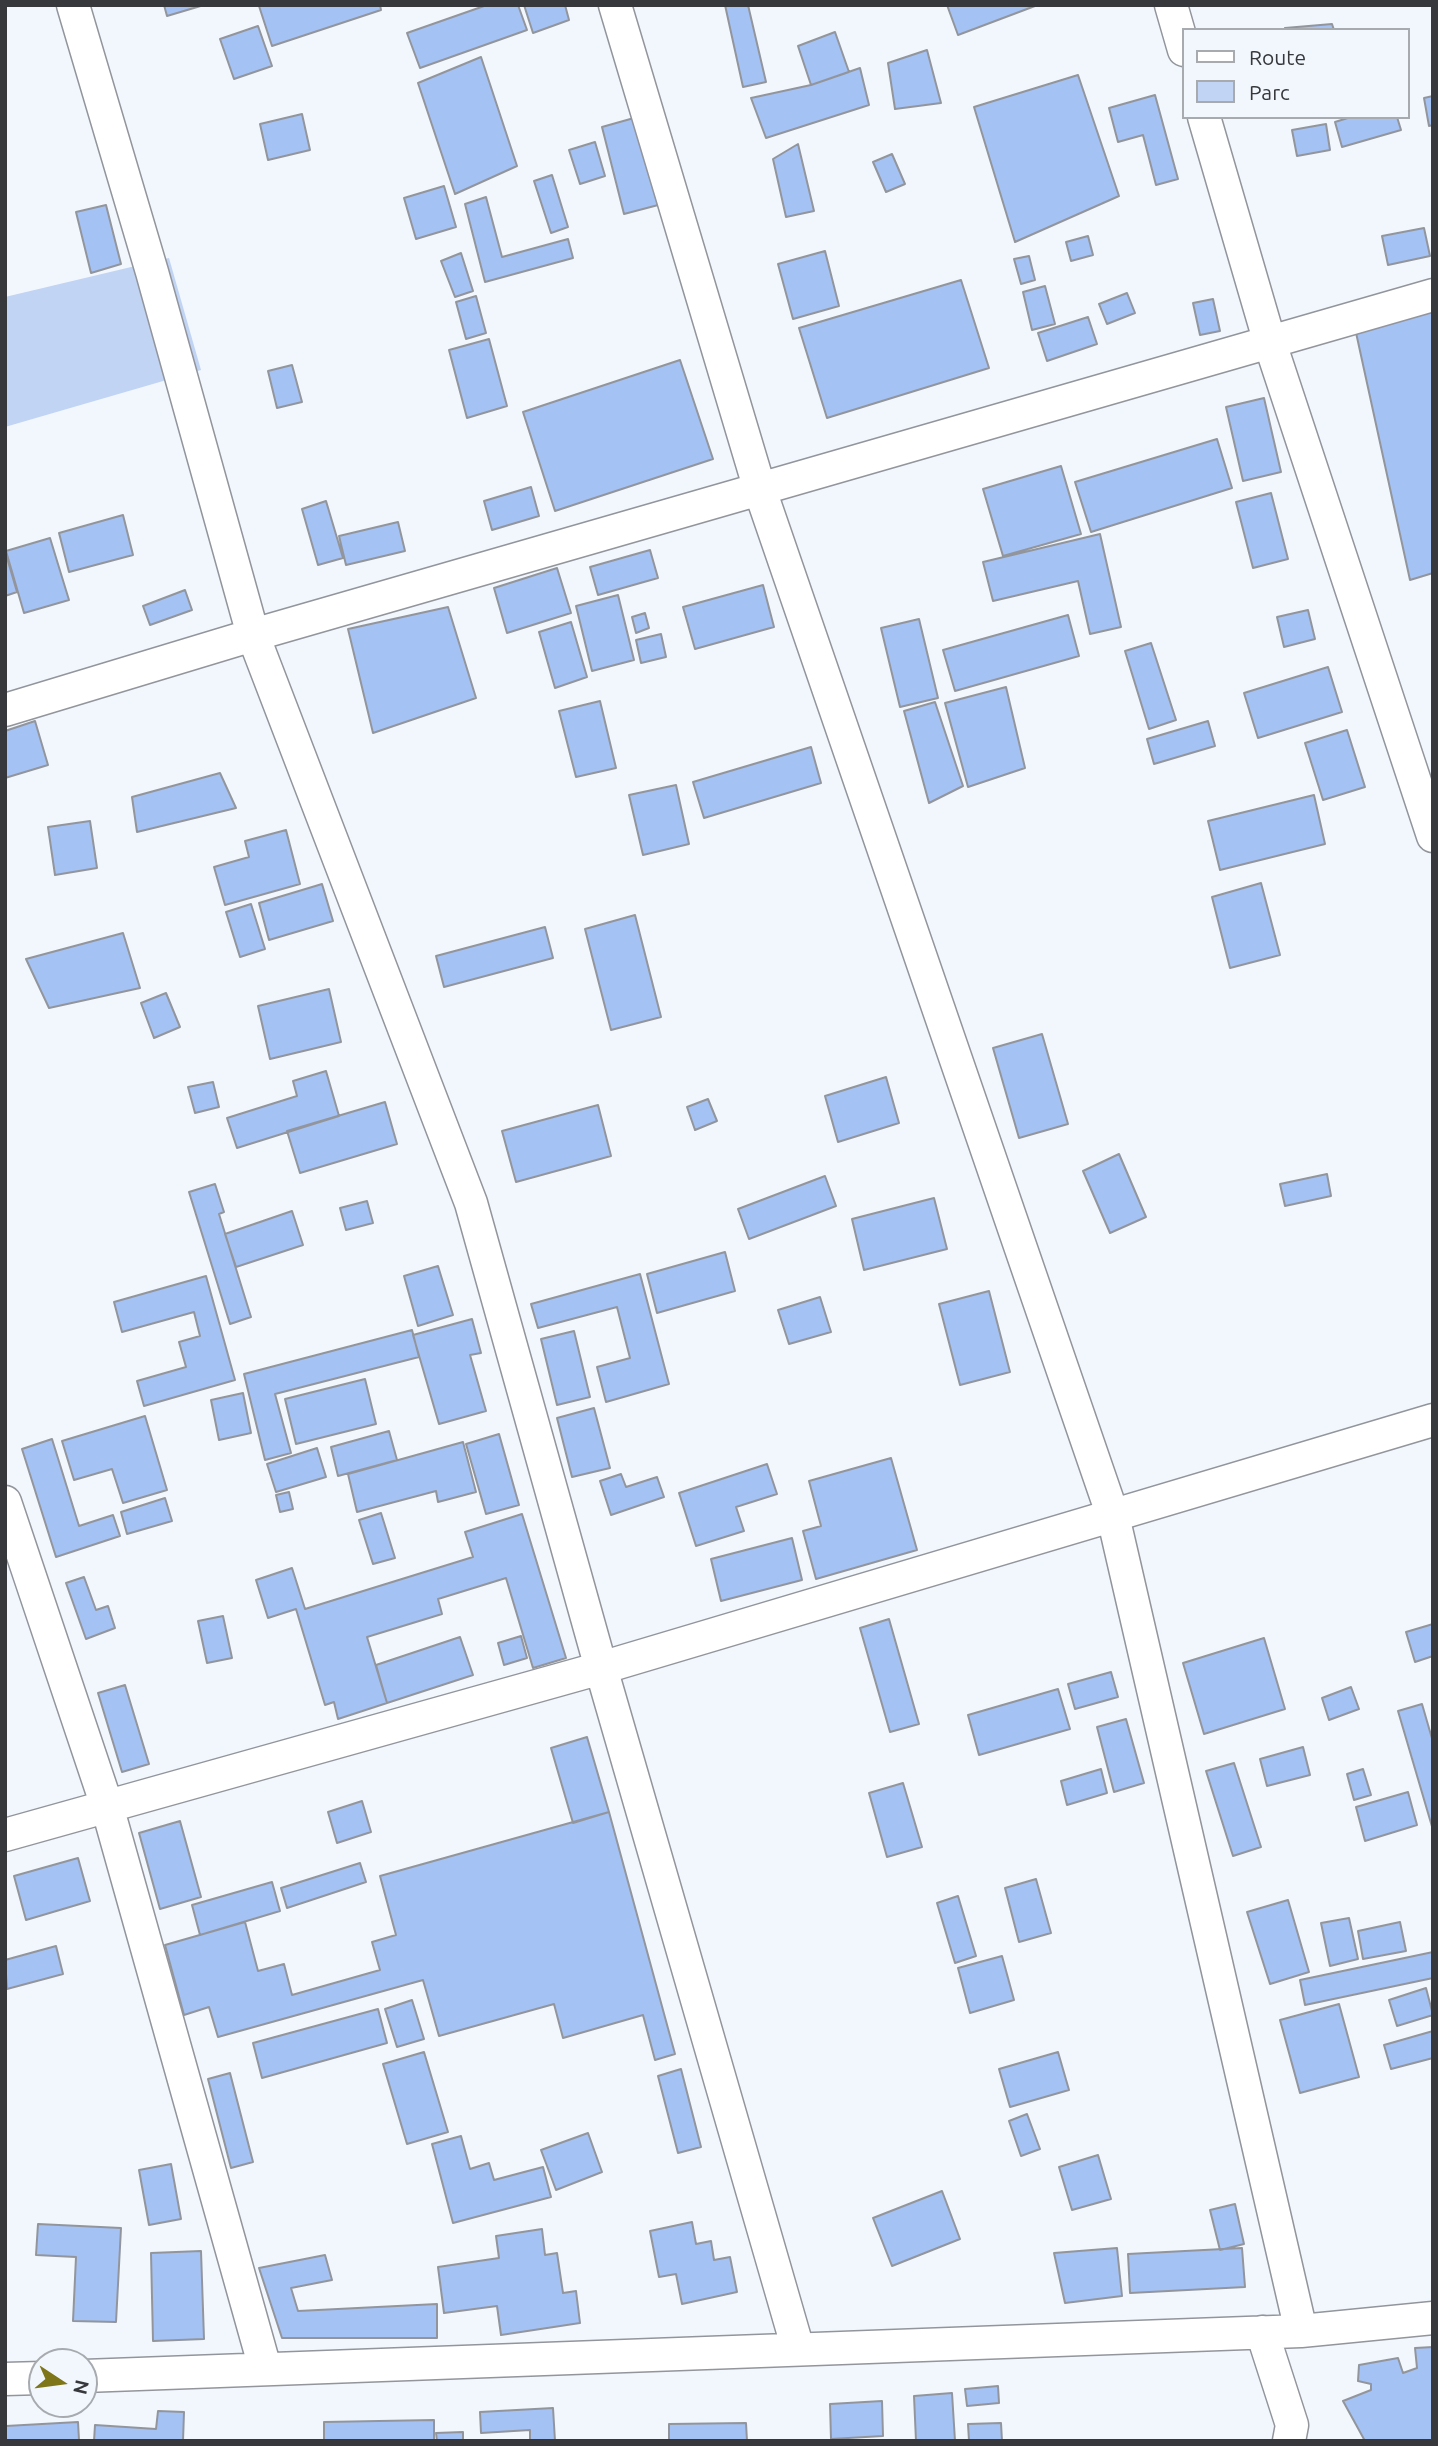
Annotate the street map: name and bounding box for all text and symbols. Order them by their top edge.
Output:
legend [1182,28,1410,119]
text: Route [1249,45,1306,69]
text: Parc [1249,80,1290,104]
north arrow [28,2348,98,2418]
text: N [69,2378,94,2397]

